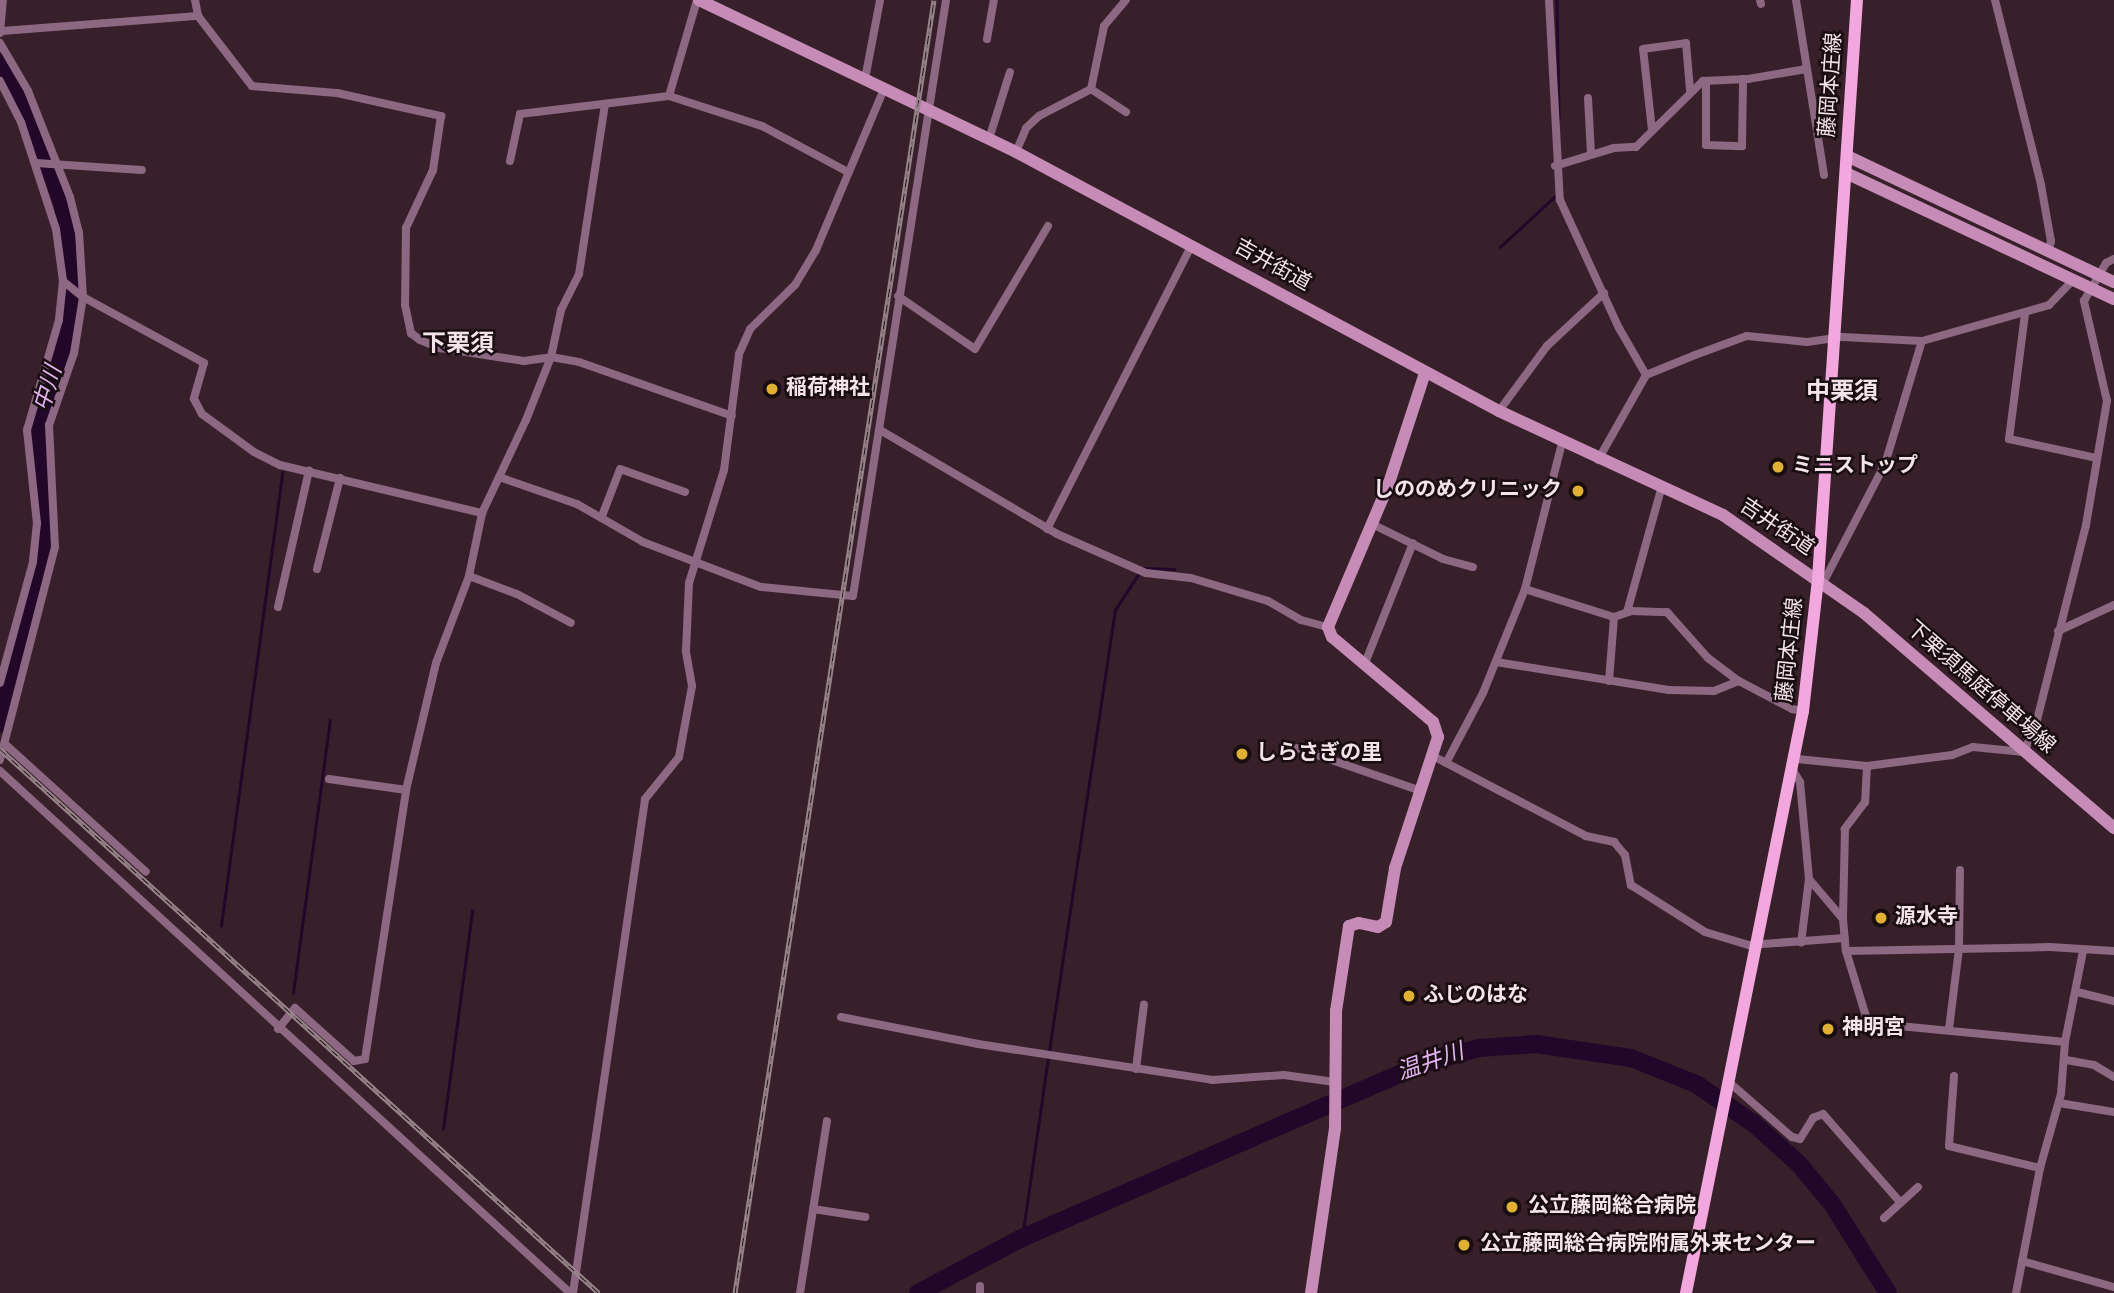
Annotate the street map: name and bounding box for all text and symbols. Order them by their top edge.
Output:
street label: 藤岡本庄線 [1816,32,1848,138]
street label: 吉井街道 [1229,235,1315,297]
district label: 下栗須 [422,332,494,360]
water label: 中川 [30,363,70,415]
place label: 稲荷神社 [786,376,870,402]
district label: 中栗須 [1806,380,1878,408]
marker: 稲荷神社 [764,381,780,397]
place label: ミニストップ [1792,454,1918,480]
marker: ミニストップ [1770,459,1786,475]
place label: しののめクリニック [1373,478,1562,504]
marker: しののめクリニック [1568,481,1588,501]
street label: 吉井街道 [1734,494,1818,562]
street label: 藤岡本庄線 [1773,596,1809,704]
street label: 下栗須馬庭停車場線 [1900,616,2060,760]
place label: しらさぎの里 [1256,741,1382,767]
marker: しらさぎの里 [1234,746,1250,762]
place label: 源水寺 [1895,905,1958,931]
marker: 源水寺 [1873,910,1889,926]
place label: ふじのはな [1423,983,1528,1009]
marker: ふじのはな [1401,988,1417,1004]
place label: 神明宮 [1842,1016,1905,1042]
marker: 神明宮 [1820,1021,1836,1037]
water label: 温井川 [1394,1040,1468,1088]
place label: 公立藤岡総合病院 [1528,1194,1696,1220]
marker: 公立藤岡総合病院 [1502,1197,1522,1217]
place label: 公立藤岡総合病院附属外来センター [1480,1232,1816,1258]
marker: 公立藤岡総合病院附属外来センター [1454,1235,1474,1255]

